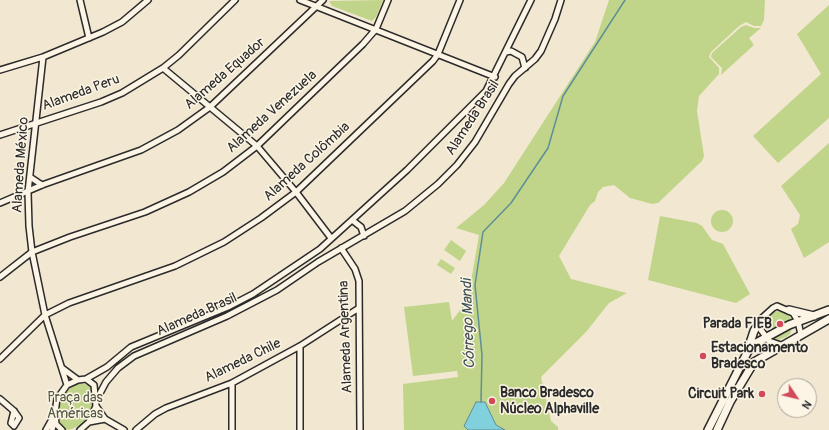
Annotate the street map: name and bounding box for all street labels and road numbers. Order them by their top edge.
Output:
street label: Alameda Equador [181,34,269,114]
street label: Alameda Venezuela [223,67,321,157]
street label: Alameda Peru [40,71,122,115]
street label: Alameda Brasil [442,77,504,159]
street label: Alameda México [9,116,33,214]
street label: Alameda Colômbia [260,119,354,205]
street label: Alameda Argentina [336,280,356,394]
street label: Alameda Brasil [154,290,240,340]
street label: Alameda Chile [202,335,284,387]

